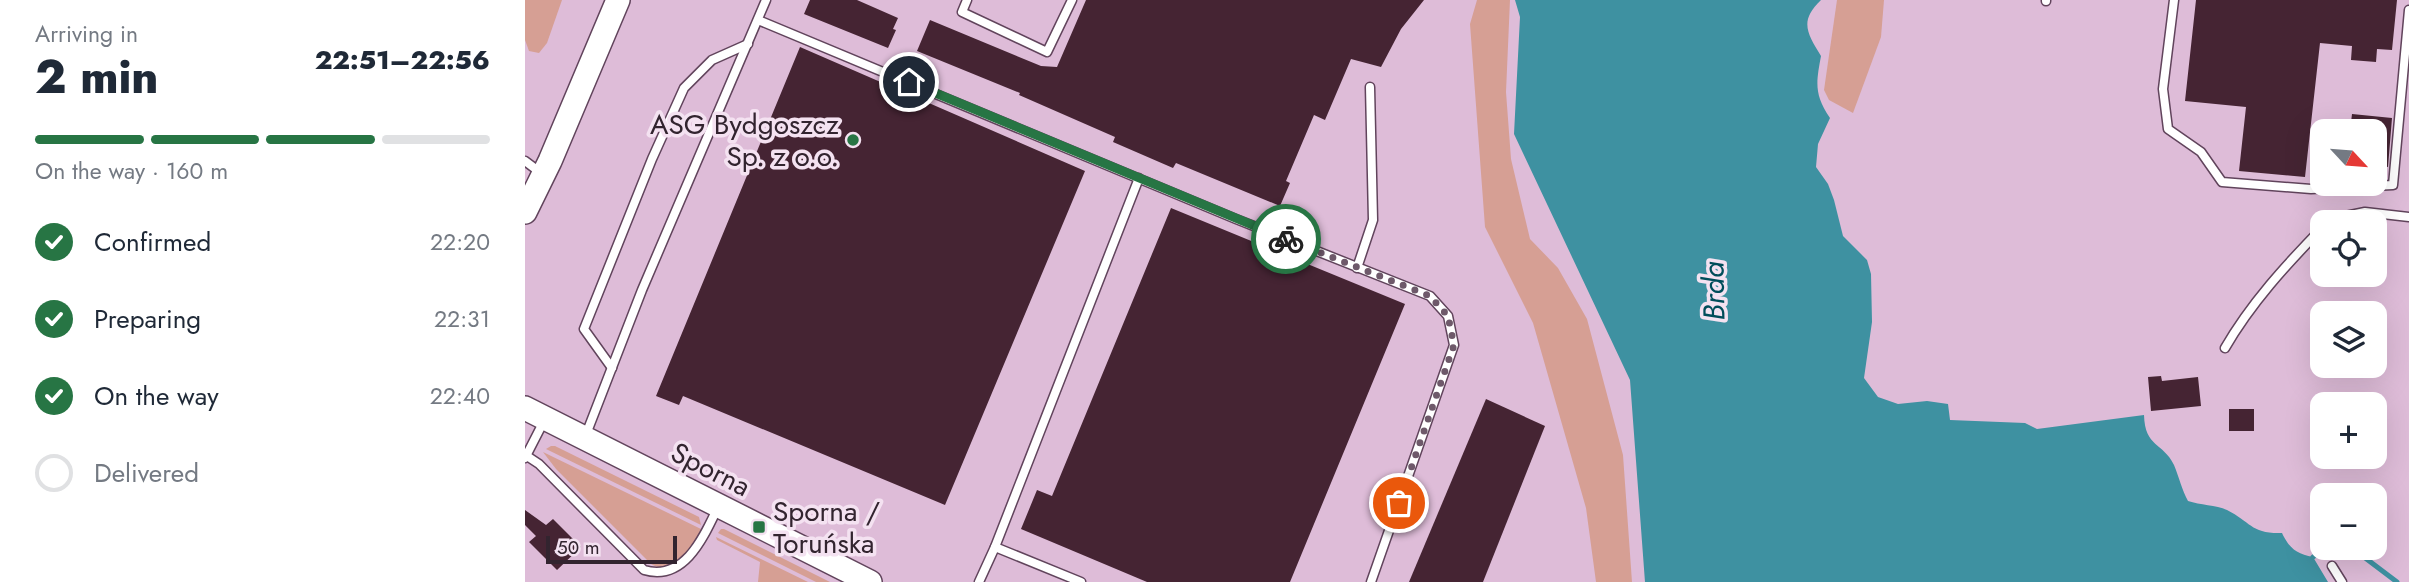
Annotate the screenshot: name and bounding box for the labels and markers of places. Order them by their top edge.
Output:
pin [879,52,939,112]
place label: ASG Bydgoszcz Sp. z o.o. [650,104,839,177]
marker: ASG Bydgoszcz Sp. z o.o. [845,132,861,148]
pin [1369,473,1429,533]
place label: Sporna / Toruńska [773,491,880,564]
marker: Sporna / Toruńska [751,519,767,535]

